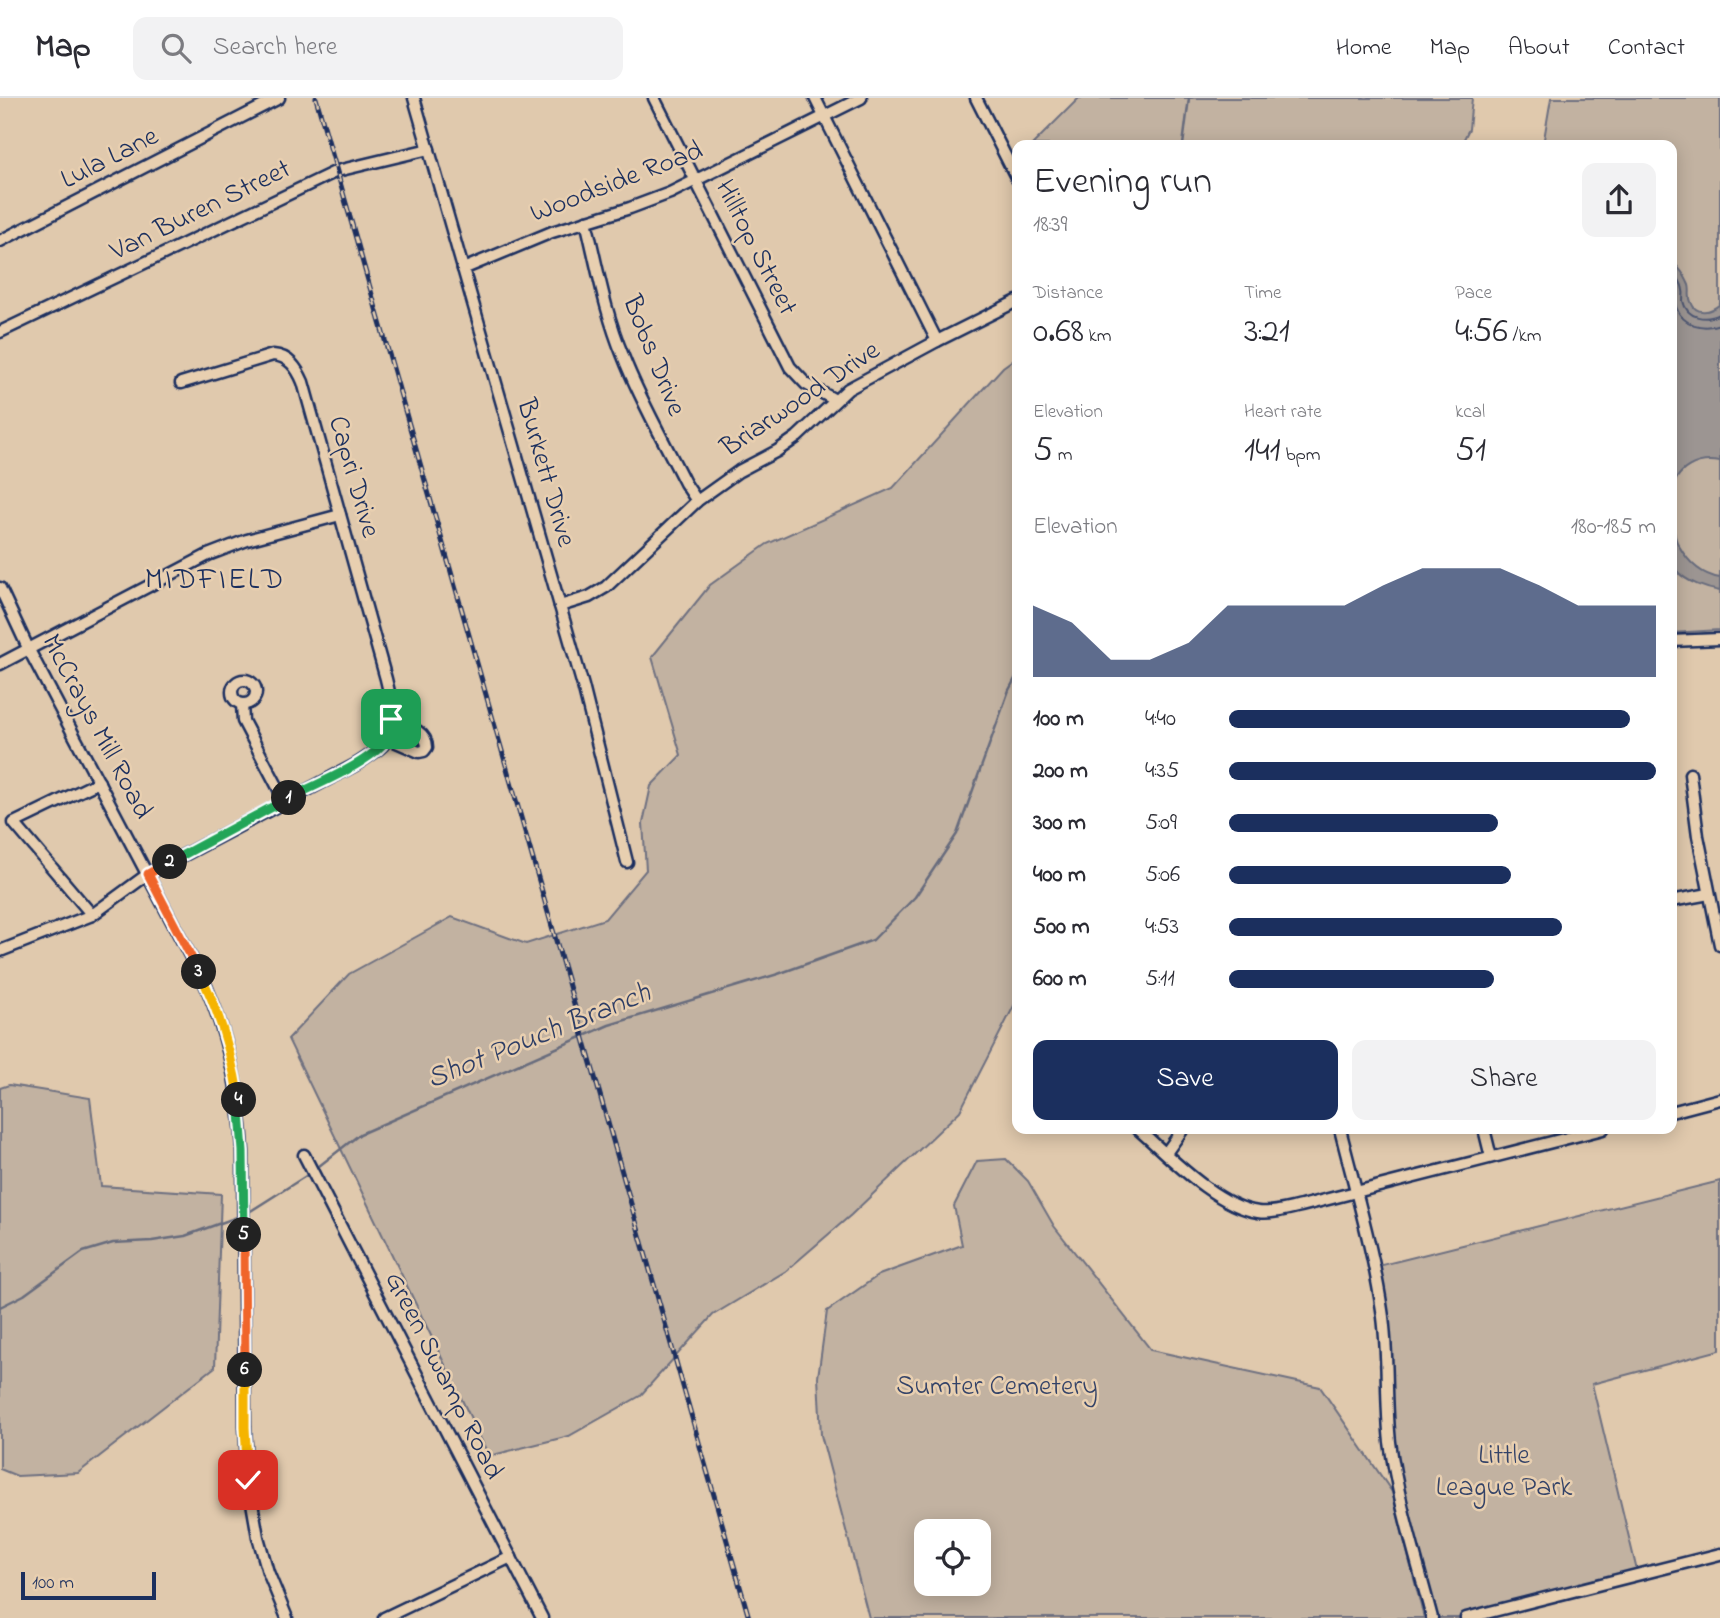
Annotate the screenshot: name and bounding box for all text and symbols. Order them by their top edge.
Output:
search box [133,17,623,80]
text: Map [35,24,91,72]
icon: search [157,29,195,67]
text: Search here [213,29,337,67]
text: Home [1336,31,1392,66]
text: Map [1430,31,1470,66]
text: About [1508,31,1570,66]
text: Contact [1608,31,1685,66]
street label: Lula Lane [54,117,166,201]
street label: Woodside Road [525,131,710,235]
street label: Van Buren Street [103,150,298,273]
text: Evening run [1033,155,1212,211]
button: share [1582,163,1656,237]
street label: Hilltop Street [703,173,807,323]
text: 18:39 [1033,209,1067,242]
text: Distance [1033,280,1103,307]
text: Time [1244,280,1282,307]
text: Pace [1455,280,1492,307]
street label: Bobs Drive [610,288,696,423]
text: 0.68 [1033,307,1084,358]
text: 3:21 [1244,307,1290,358]
text: 4:56 [1455,307,1508,358]
text: km [1084,323,1112,350]
text: /km [1508,323,1542,350]
street label: Briarwood Drive [712,331,889,469]
street label: Burkett Drive [504,393,586,552]
text: Elevation [1033,399,1103,426]
text: Heart rate [1244,399,1322,426]
text: kcal [1455,399,1485,426]
street label: Capri Drive [316,411,390,543]
text: 5 [1033,426,1053,477]
text: 141 [1244,426,1281,477]
text: 51 [1455,426,1486,477]
text: m [1053,442,1073,469]
text: bpm [1281,442,1321,469]
text: Elevation [1033,511,1118,544]
text: 180–185 m [1571,511,1656,544]
district label: MIDFIELD [145,559,285,603]
street label: McCrays Mill Road [30,627,162,827]
pin [361,689,421,749]
icon: arrive [372,700,410,738]
text: 100 m [1033,703,1084,736]
text: 4:40 [1145,703,1176,736]
text: 200 m [1033,755,1088,788]
text: 4:35 [1145,755,1179,788]
pin: 1 [272,780,306,816]
text: 1 [285,784,292,811]
text: 300 m [1033,807,1086,840]
text: 5:09 [1145,807,1177,840]
pin: 2 [152,844,188,880]
text: 2 [165,848,174,875]
text: 400 m [1033,859,1086,892]
text: 5:06 [1145,859,1180,892]
text: 500 m [1033,911,1090,944]
text: 4:53 [1145,911,1179,944]
pin: 3 [182,954,216,990]
text: 3 [195,958,202,985]
text: 600 m [1033,963,1087,996]
text: 5:11 [1145,963,1175,996]
water label: Shot Pouch Branch [420,972,658,1102]
button: Save [1033,1040,1338,1120]
button: Share [1352,1040,1656,1120]
pin: 4 [222,1082,256,1118]
text: 4 [235,1086,242,1113]
pin: 5 [226,1218,262,1252]
text: 5 [238,1221,249,1248]
street label: Green Swamp Road [373,1265,513,1487]
pin: 6 [228,1352,262,1388]
text: 6 [240,1356,249,1383]
park label: Sumter Cemetery [896,1367,1098,1408]
park label: Little League Park [1436,1436,1573,1509]
pin [218,1450,278,1510]
icon: check [229,1461,267,1499]
map controls [914,1519,991,1596]
button: locate [914,1519,991,1596]
scale bar [21,1569,156,1601]
text: 100 m [32,1570,74,1597]

